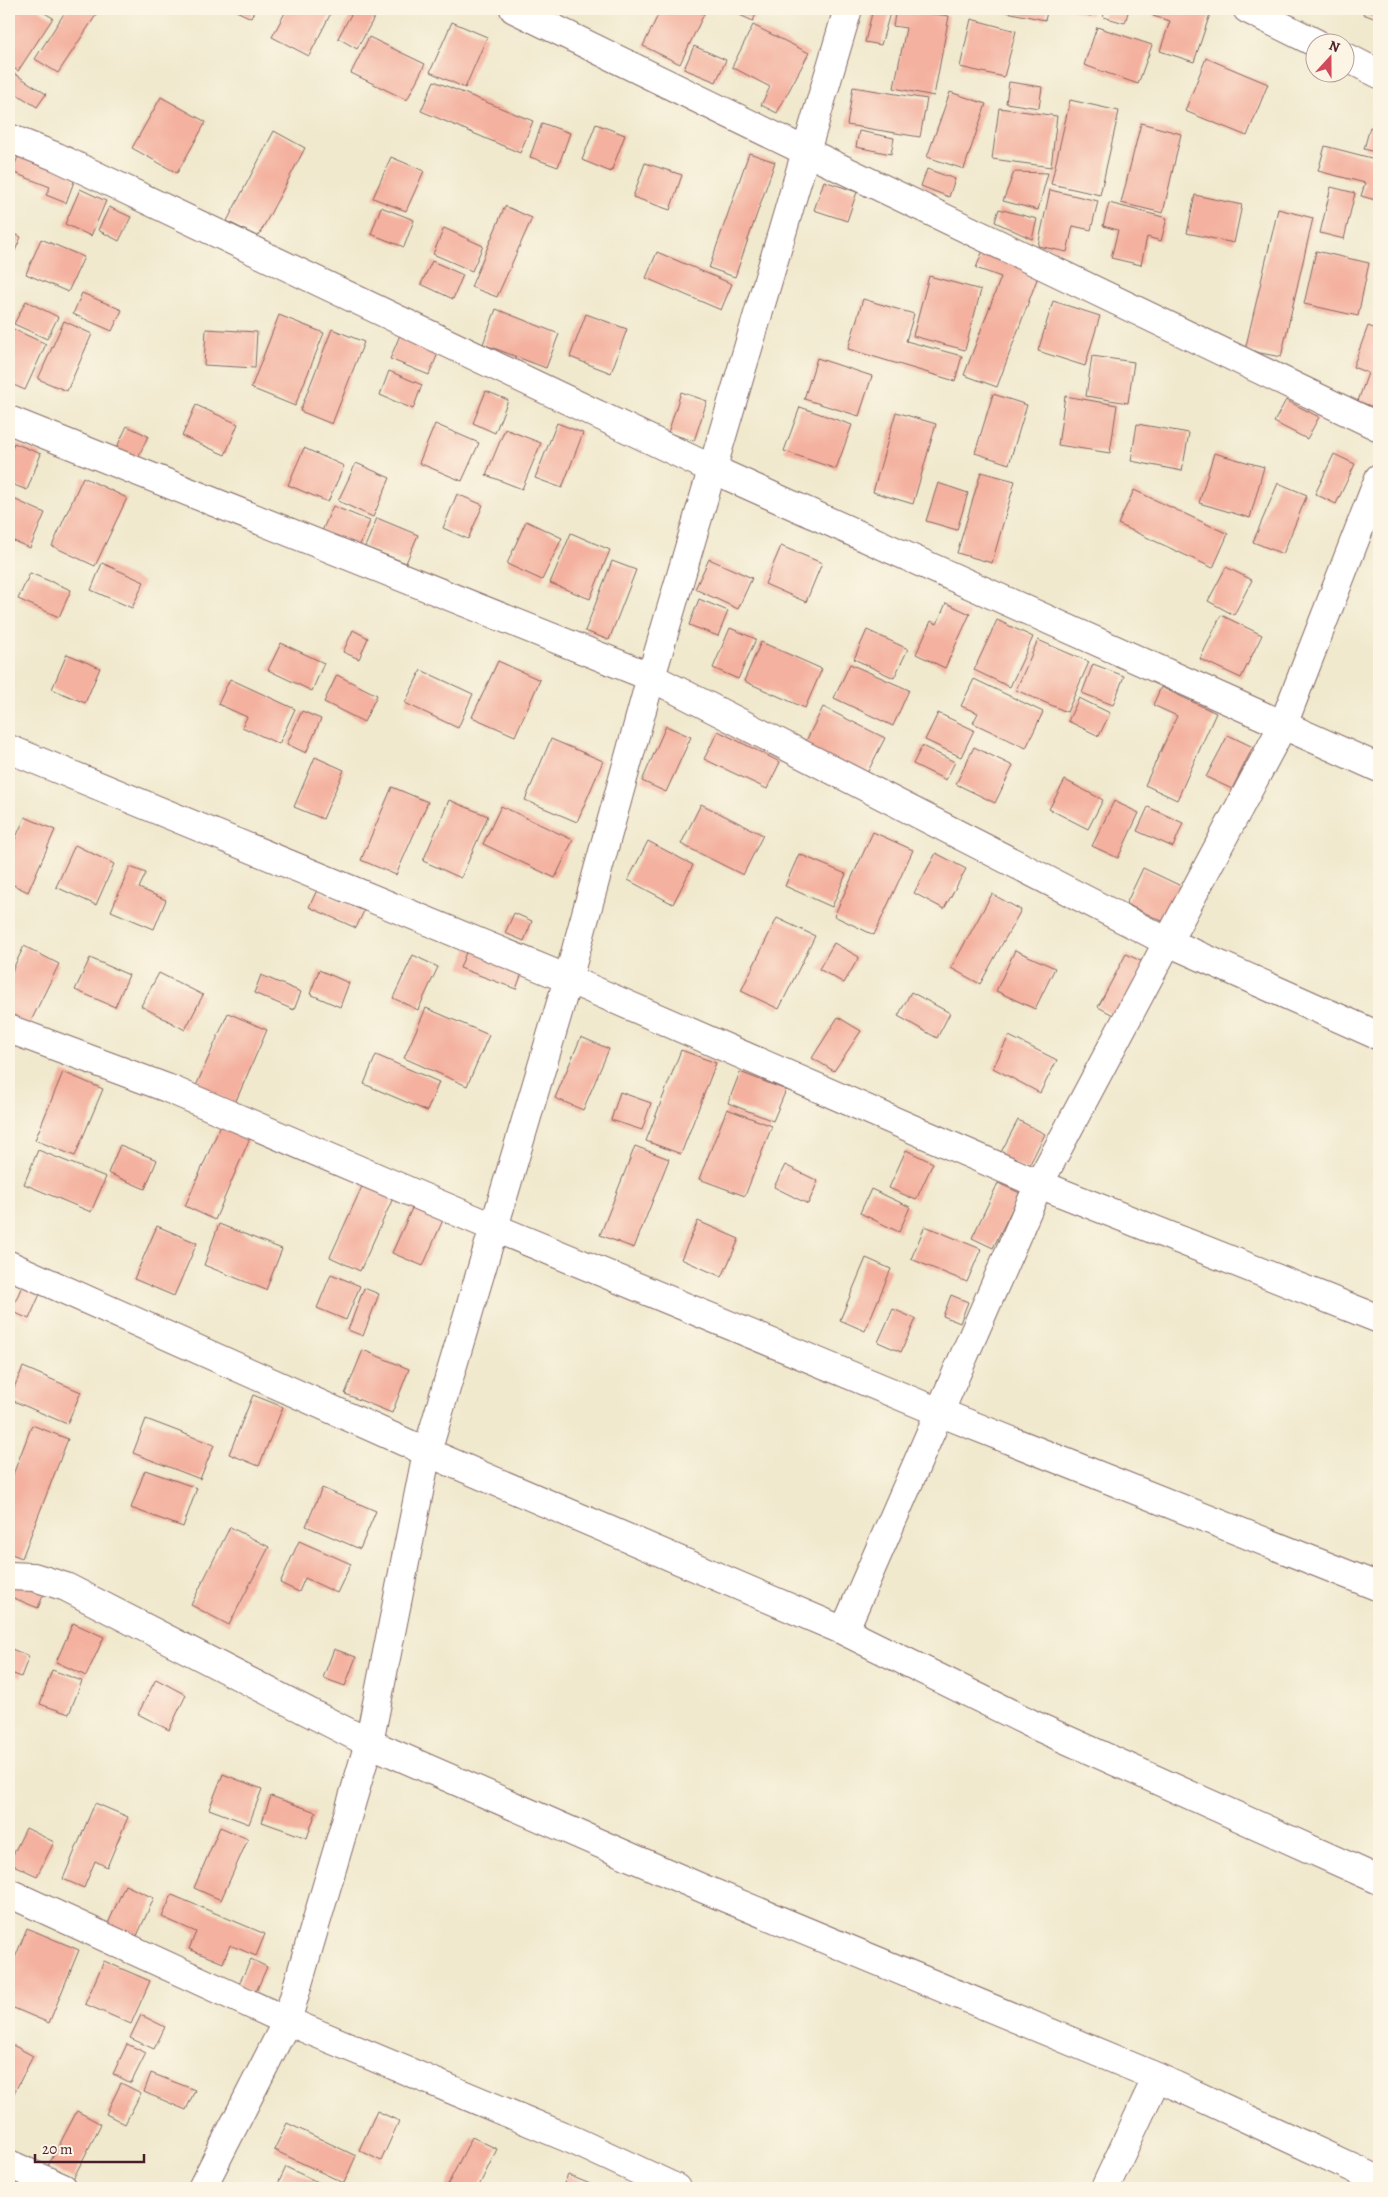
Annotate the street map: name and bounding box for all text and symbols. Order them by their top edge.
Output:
north arrow [1306,32,1356,82]
text: N [1326,36,1343,57]
scale bar [35,2132,144,2164]
text: 20 m [42,2139,73,2159]

